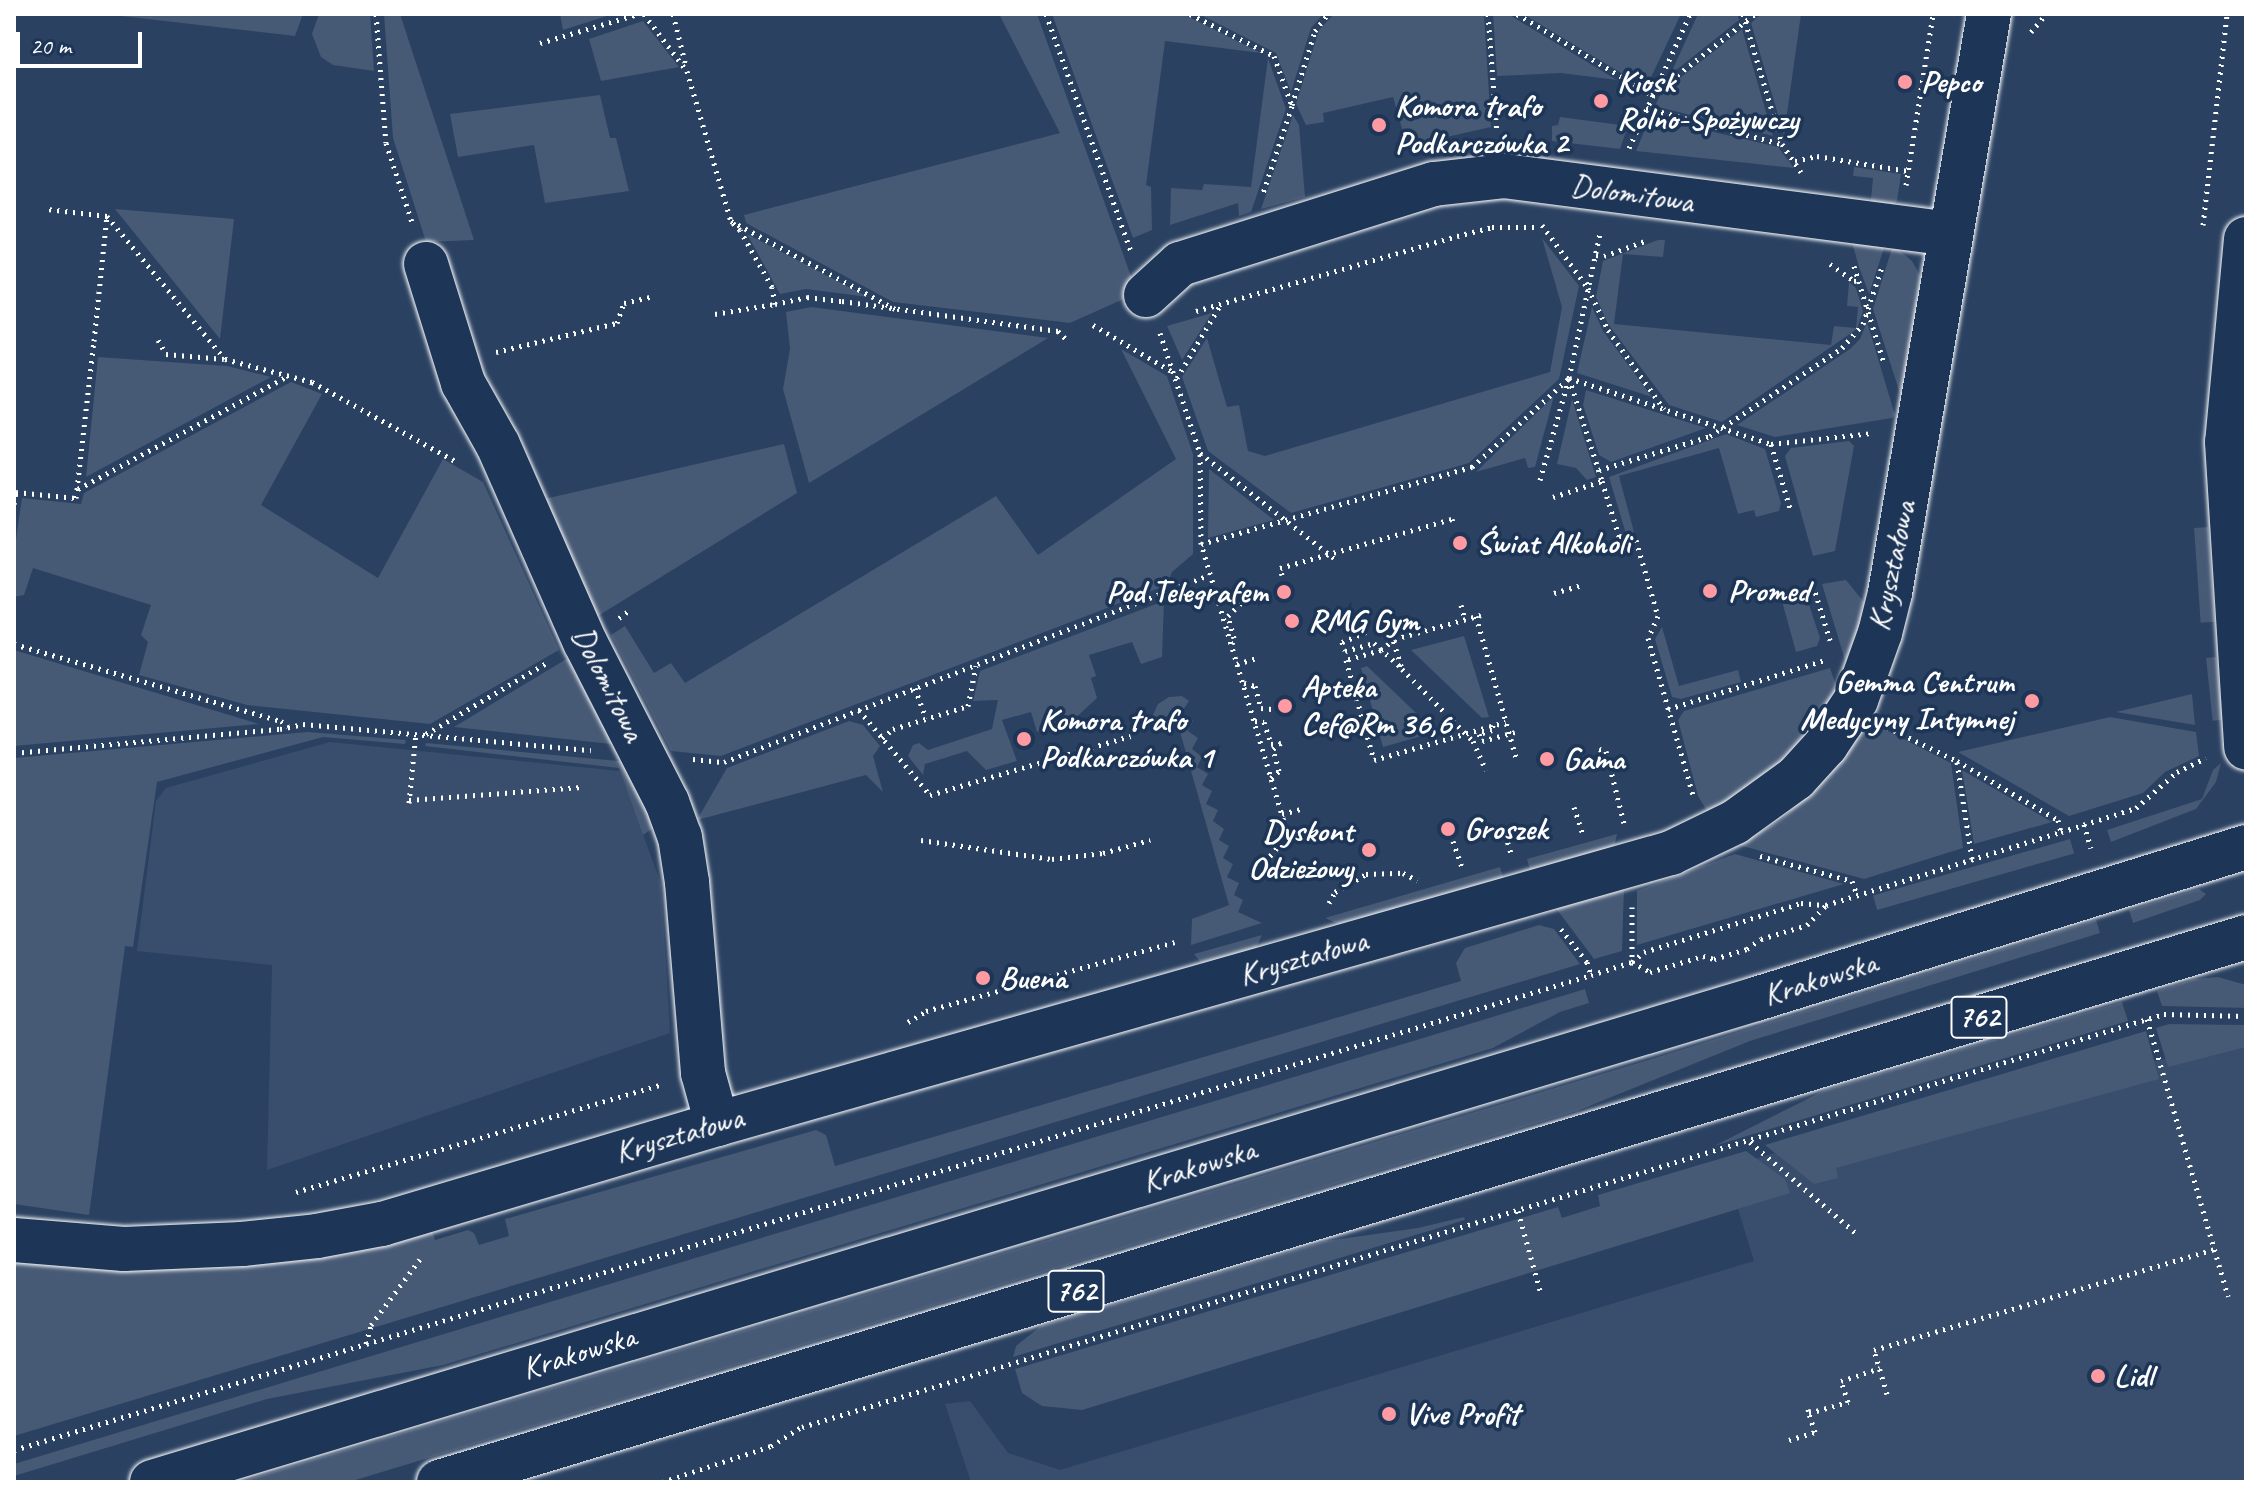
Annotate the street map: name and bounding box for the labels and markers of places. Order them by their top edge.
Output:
place label: Pepco [1921,63,1981,101]
place label: Kiosk Rolno-Spożywczy [1617,64,1798,139]
marker: Pepco [1896,73,1914,91]
place label: Komora trafo Podkarczówka 2 [1395,88,1568,163]
marker: Kiosk Rolno-Spożywczy [1592,92,1610,110]
marker: Komora trafo Podkarczówka 2 [1370,116,1388,134]
place label: Świat Alkoholi [1476,524,1630,562]
marker: Świat Alkoholi [1451,534,1469,552]
place label: Promed [1728,572,1809,610]
place label: Pod Telegrafem [1106,573,1268,611]
marker: Promed [1699,580,1721,602]
marker: Pod Telegrafem [1275,583,1293,601]
place label: RMG Gym [1308,602,1419,640]
marker: RMG Gym [1283,612,1301,630]
place label: Gemma Centrum Medycyny Intymnej [1800,664,2014,739]
place label: Apteka Cef@Rm 36,6 [1301,669,1451,744]
marker: Gemma Centrum Medycyny Intymnej [2021,690,2043,712]
marker: Apteka Cef@Rm 36,6 [1276,697,1294,715]
place label: Komora trafo Podkarczówka 1 [1040,702,1213,777]
marker: Komora trafo Podkarczówka 1 [1015,730,1033,748]
place label: Gama [1563,740,1624,778]
marker: Gama [1538,750,1556,768]
place label: Groszek [1464,810,1547,848]
place label: Dyskont Odzieżowy [1248,813,1353,888]
marker: Groszek [1439,820,1457,838]
marker: Dyskont Odzieżowy [1360,841,1378,859]
place label: Buena [999,959,1066,997]
marker: Buena [974,969,992,987]
place label: Lidl [2114,1357,2153,1395]
marker: Lidl [2089,1367,2107,1385]
place label: Vive Profit [1405,1395,1520,1433]
marker: Vive Profit [1380,1405,1398,1423]

